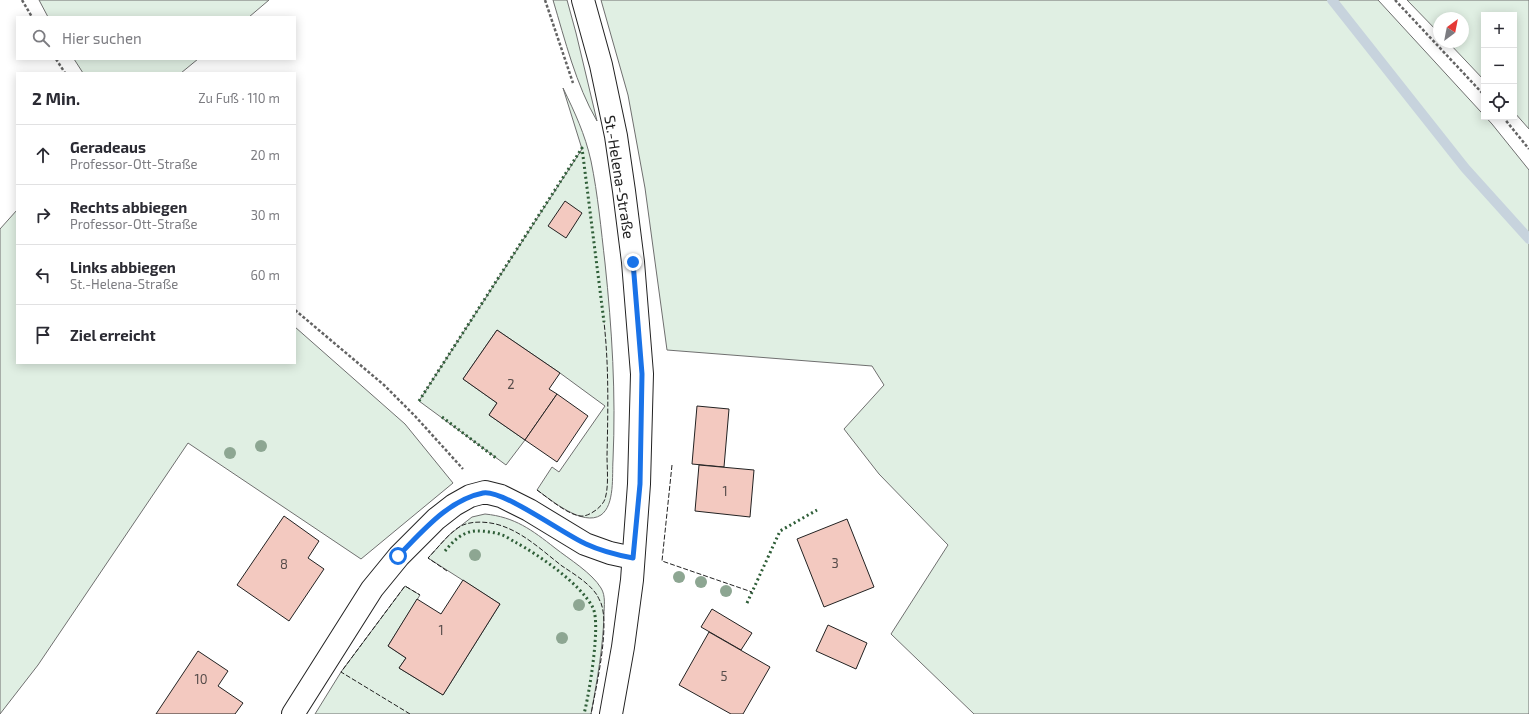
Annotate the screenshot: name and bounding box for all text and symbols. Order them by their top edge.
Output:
north arrow [1433,12,1469,48]
map controls [1481,12,1517,120]
button: + [1481,12,1517,48]
search box [16,16,296,60]
icon: search [30,27,52,49]
text: Hier suchen [62,29,142,47]
button: − [1481,48,1517,84]
button: locate [1481,84,1517,120]
text: 2 Min. [32,88,80,108]
text: Zu Fuß · 110 m [198,90,280,106]
street label: St.-Helena-Straße [601,114,639,240]
text: Geradeaus [70,138,146,156]
icon: ahead [32,144,54,166]
text: 20 m [251,147,280,163]
text: Professor-Ott-Straße [70,156,197,172]
text: Rechts abbiegen [70,198,187,216]
icon: right [32,204,54,226]
text: 30 m [251,207,280,223]
text: Professor-Ott-Straße [70,216,197,232]
route end [624,253,642,271]
text: Links abbiegen [70,258,176,276]
icon: left [32,264,54,286]
text: 60 m [250,267,280,283]
text: St.-Helena-Straße [70,276,178,292]
icon: arrive [32,324,54,346]
text: Ziel erreicht [70,326,156,344]
house number: 2 [507,376,515,392]
house number: 1 [722,483,728,499]
route start [389,547,407,565]
house number: 3 [831,555,839,571]
house number: 8 [280,556,288,572]
house number: 1 [438,622,444,638]
house number: 5 [721,668,728,684]
house number: 10 [194,671,208,687]

